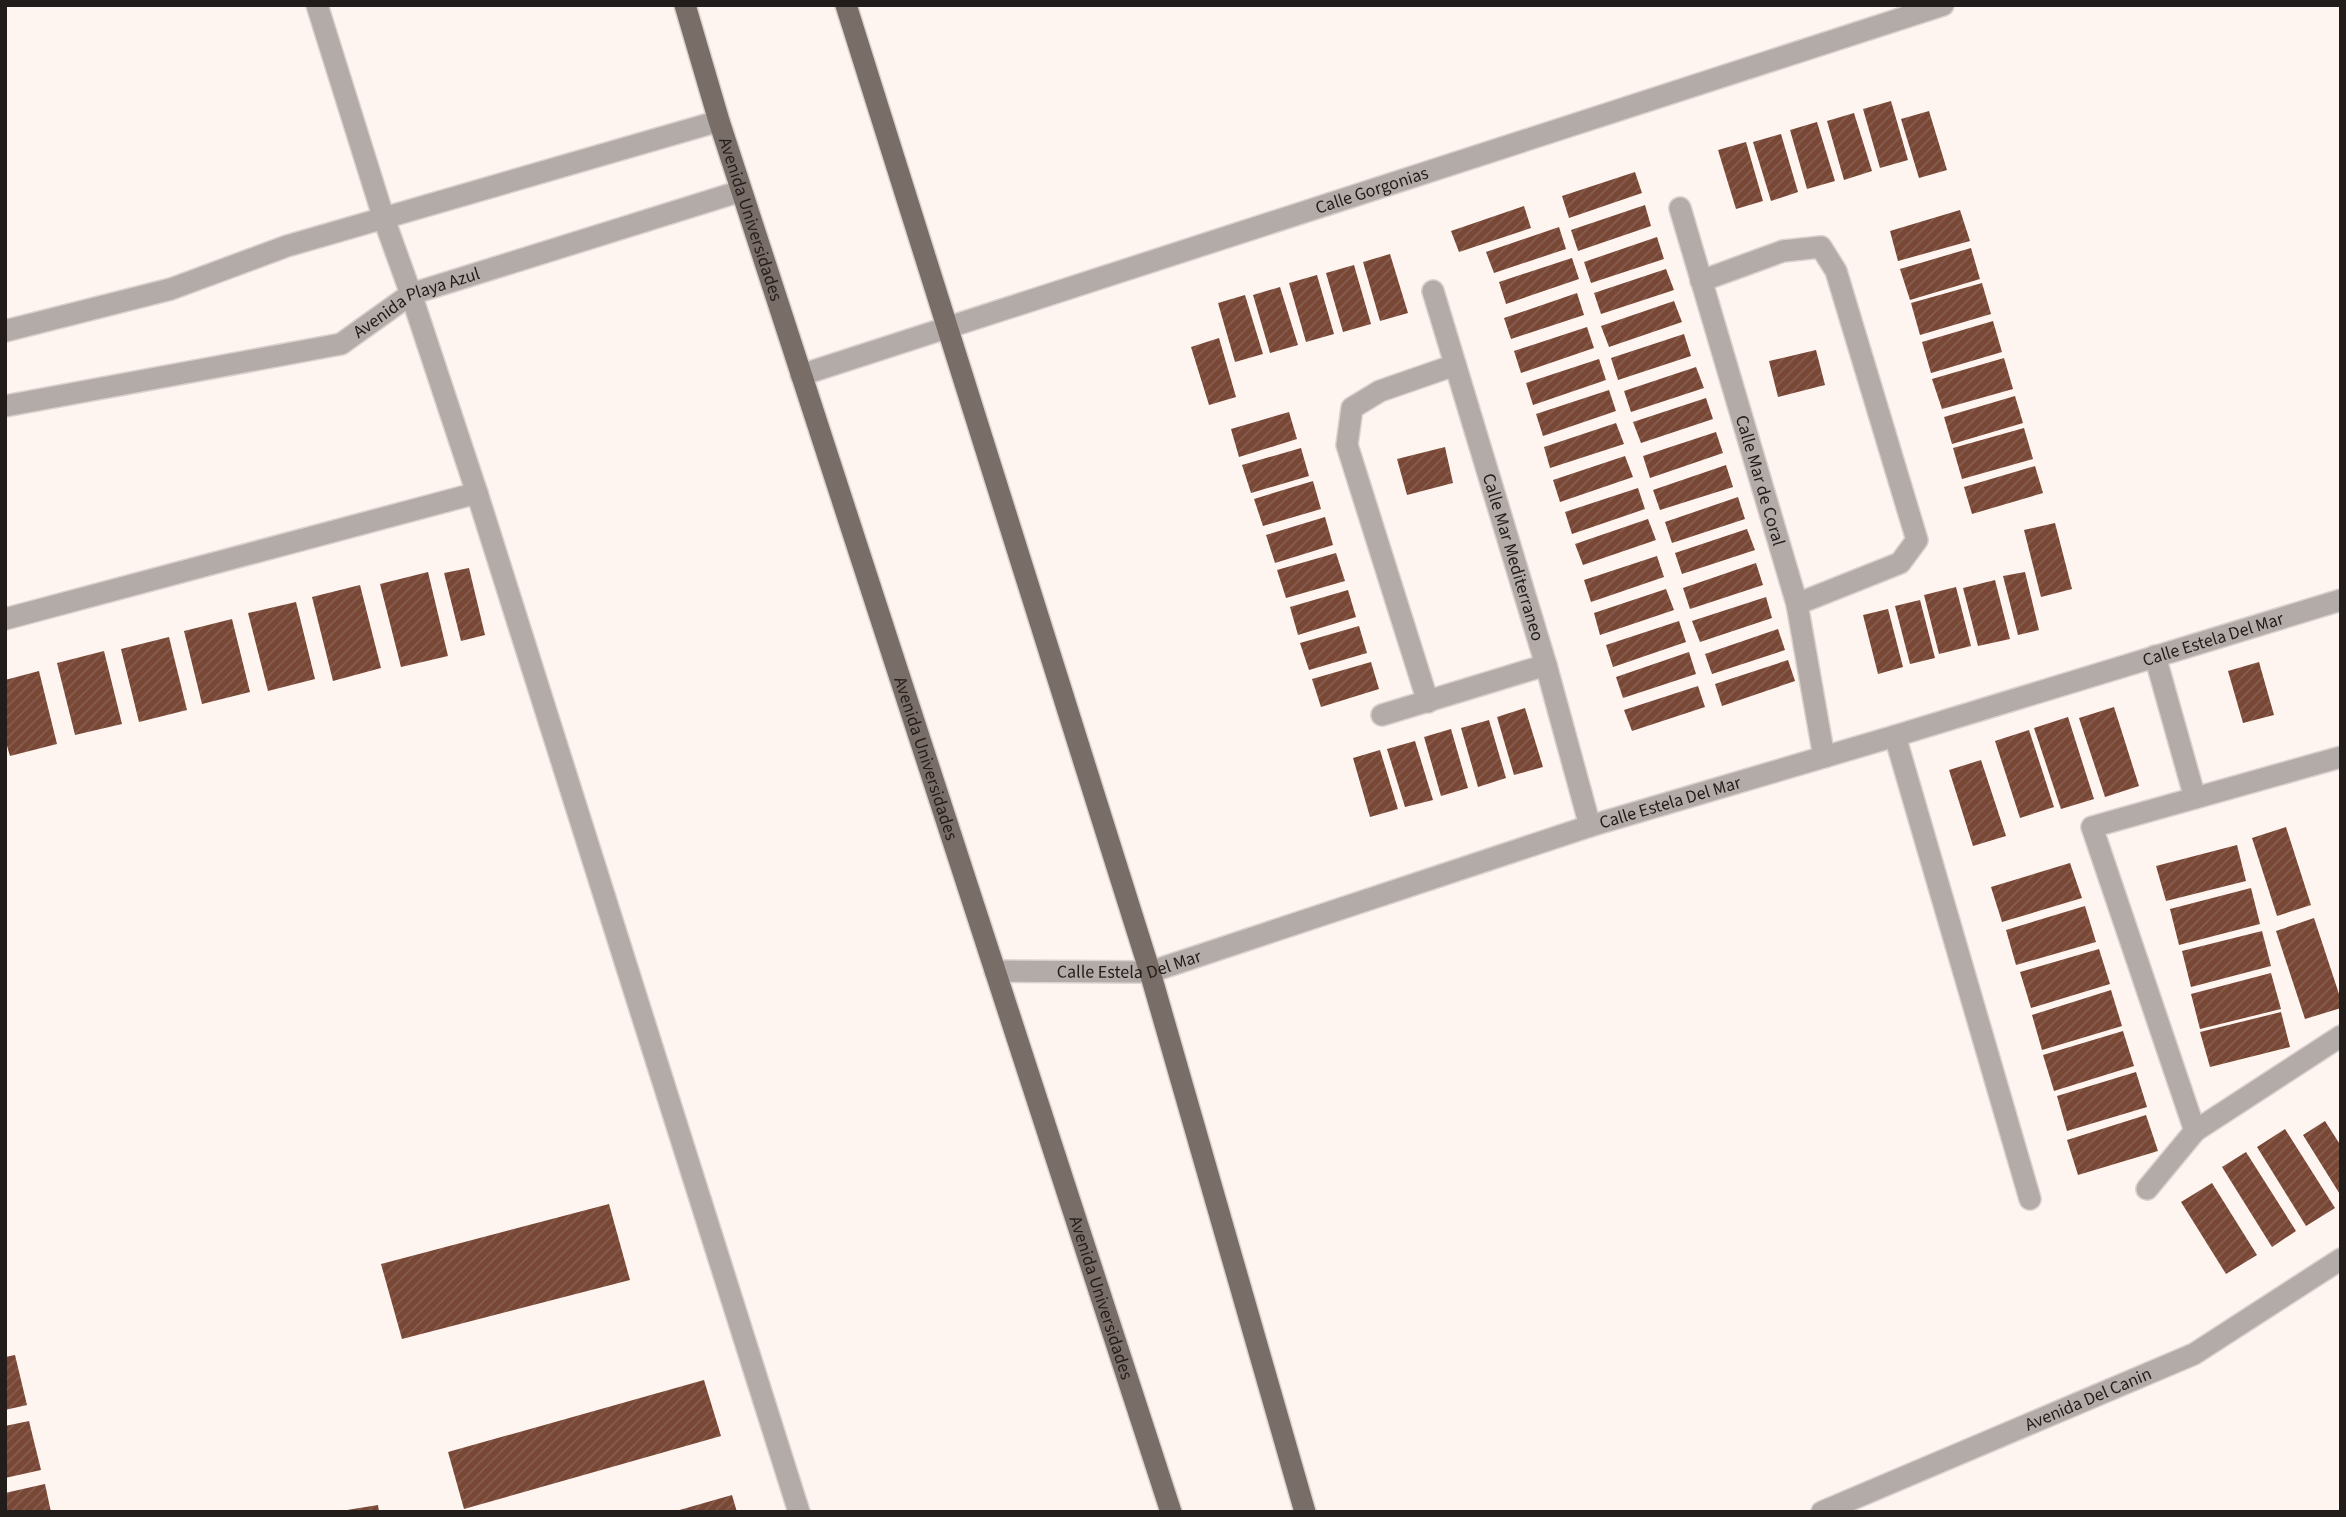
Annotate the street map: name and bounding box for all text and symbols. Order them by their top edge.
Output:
street label: Avenida Universidades [713,134,789,304]
street label: Calle Gorgonias [1312,160,1432,220]
street label: Avenida Playa Azul [348,261,483,344]
street label: Calle Mar de Coral [1729,412,1792,549]
street label: Calle Mar Mediterraneo [1476,470,1551,644]
street label: Calle Estela Del Mar [2139,606,2287,672]
street label: Avenida Universidades [888,673,964,843]
street label: Calle Estela Del Mar [1596,769,1745,835]
street label: Calle Estela Del Mar [1057,943,1205,985]
street label: Avenida Universidades [1063,1212,1140,1383]
street label: Avenida Del Canin [2021,1361,2155,1437]

